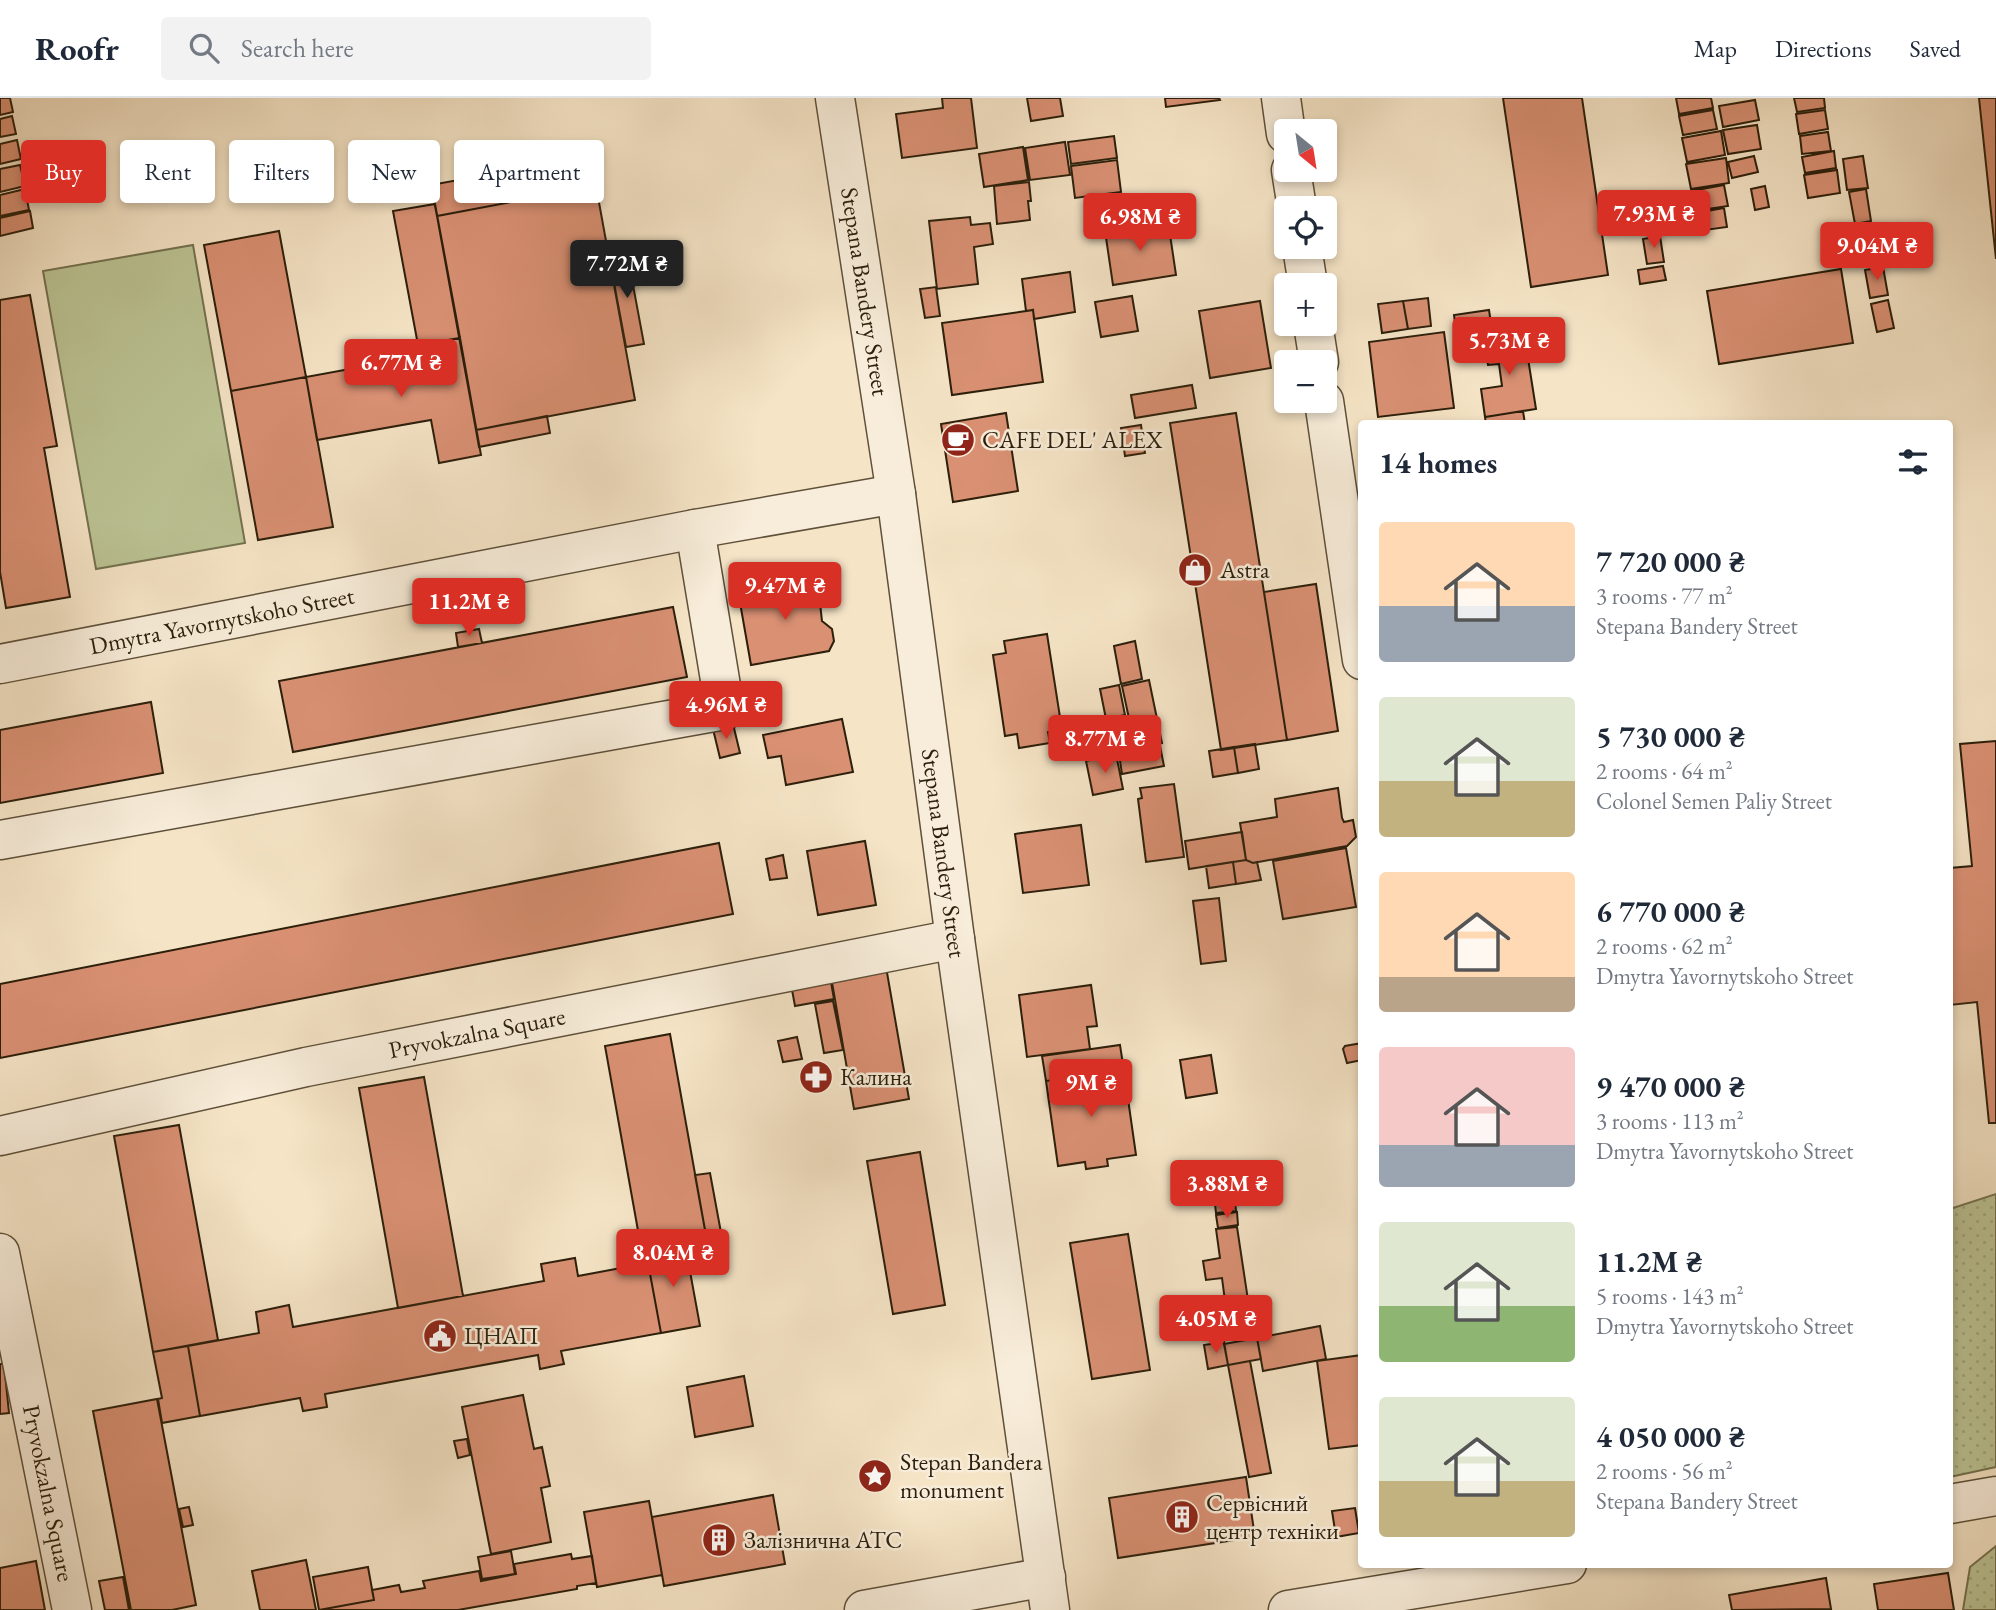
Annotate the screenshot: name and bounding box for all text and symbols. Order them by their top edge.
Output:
search box [161,17,651,80]
text: Roofr [35,27,119,70]
icon: search [185,29,223,67]
text: Search here [241,31,354,65]
text: Map [1694,33,1737,64]
text: Directions [1775,33,1872,64]
text: Saved [1910,33,1961,64]
north arrow [1274,119,1337,182]
map controls [1274,119,1337,413]
chip: Buy [21,140,106,203]
chip: Rent [120,140,215,203]
chip: Filters [229,140,334,203]
chip: New [348,140,440,203]
chip: Apartment [454,140,604,203]
street label: Stepana Bandery Street [834,185,897,399]
pin: 7.93M ₴ [1589,190,1719,250]
pin: 6.98M ₴ [1075,194,1205,253]
button: locate [1274,196,1337,259]
text: 7.93M ₴ [1613,198,1695,228]
text: 6.98M ₴ [1099,201,1181,231]
pin: 9.04M ₴ [1812,222,1942,282]
text: 9.04M ₴ [1836,230,1918,260]
pin: 7.72M ₴ [562,240,692,300]
text: 7.72M ₴ [586,248,668,278]
button: + [1274,273,1337,336]
pin: 5.73M ₴ [1444,317,1574,377]
text: 5.73M ₴ [1468,325,1550,355]
pin: 6.77M ₴ [336,340,466,399]
text: 6.77M ₴ [360,347,442,377]
button: − [1274,350,1337,413]
cafe icon: CAFE DEL' ALEX [939,421,977,459]
place label: CAFE DEL' ALEX [982,424,1163,455]
text: 14 homes [1379,443,1497,482]
icon: filters [1894,443,1932,481]
text: 7 720 000 ₴ [1596,542,1745,581]
icon: home [1435,550,1519,634]
shop icon: Astra [1176,551,1214,589]
place label: Astra [1219,554,1270,585]
pin: 9.47M ₴ [720,562,850,622]
text: 9.47M ₴ [744,570,826,600]
pin: 11.2M ₴ [404,578,534,638]
street label: Dmytra Yavornytskoho Street [87,579,357,661]
text: 3 rooms · 77 m² [1596,581,1733,611]
text: 11.2M ₴ [428,586,510,616]
text: Stepana Bandery Street [1596,611,1798,641]
pin: 4.96M ₴ [661,682,791,741]
text: 4.96M ₴ [685,689,767,719]
pin: 8.77M ₴ [1040,716,1170,775]
text: 5 730 000 ₴ [1596,717,1745,756]
text: 8.77M ₴ [1064,723,1146,753]
icon: home [1435,725,1519,809]
street label: Stepana Bandery Street [915,747,974,960]
text: 2 rooms · 64 m² [1596,756,1733,786]
text: Colonel Semen Paliy Street [1596,786,1832,816]
text: 6 770 000 ₴ [1596,892,1745,931]
icon: home [1435,900,1519,984]
text: 2 rooms · 62 m² [1596,931,1733,961]
text: Dmytra Yavornytskoho Street [1596,961,1854,991]
street label: Pryvokzalna Square [386,1000,568,1065]
pharmacy icon: Калина [797,1058,835,1096]
pin: 9M ₴ [1050,1060,1132,1119]
place label: Калина [840,1061,912,1092]
text: 9M ₴ [1065,1067,1117,1097]
text: 9 470 000 ₴ [1596,1067,1745,1106]
icon: home [1435,1075,1519,1159]
text: 3 rooms · 113 m² [1596,1106,1744,1136]
text: Dmytra Yavornytskoho Street [1596,1136,1854,1166]
pin: 3.88M ₴ [1162,1160,1292,1220]
text: 3.88M ₴ [1186,1168,1268,1198]
pin: 8.04M ₴ [608,1230,738,1289]
text: 8.04M ₴ [632,1237,714,1267]
text: 11.2M ₴ [1596,1242,1702,1281]
icon: home [1435,1250,1519,1334]
text: 5 rooms · 143 m² [1596,1281,1744,1311]
pin: 4.05M ₴ [1151,1296,1281,1355]
text: 4.05M ₴ [1175,1303,1257,1333]
text: Dmytra Yavornytskoho Street [1596,1311,1854,1341]
public building icon: ЦНАП [421,1317,459,1355]
place label: ЦНАП [464,1320,539,1351]
street label: Pryvokzalna Square [16,1402,82,1584]
text: 4 050 000 ₴ [1596,1417,1745,1456]
icon: home [1435,1425,1519,1509]
place label: Stepan Bandera monument [900,1446,1043,1505]
text: 2 rooms · 56 m² [1596,1456,1733,1486]
place icon: Stepan Bandera monument [856,1457,894,1495]
text: Stepana Bandery Street [1596,1486,1798,1516]
place label: Сервісний центр техніки [1206,1487,1339,1546]
building icon: Сервісний центр техніки [1163,1498,1201,1536]
building icon: Залізнична АТС [700,1521,738,1559]
place label: Залізнична АТС [744,1524,902,1555]

